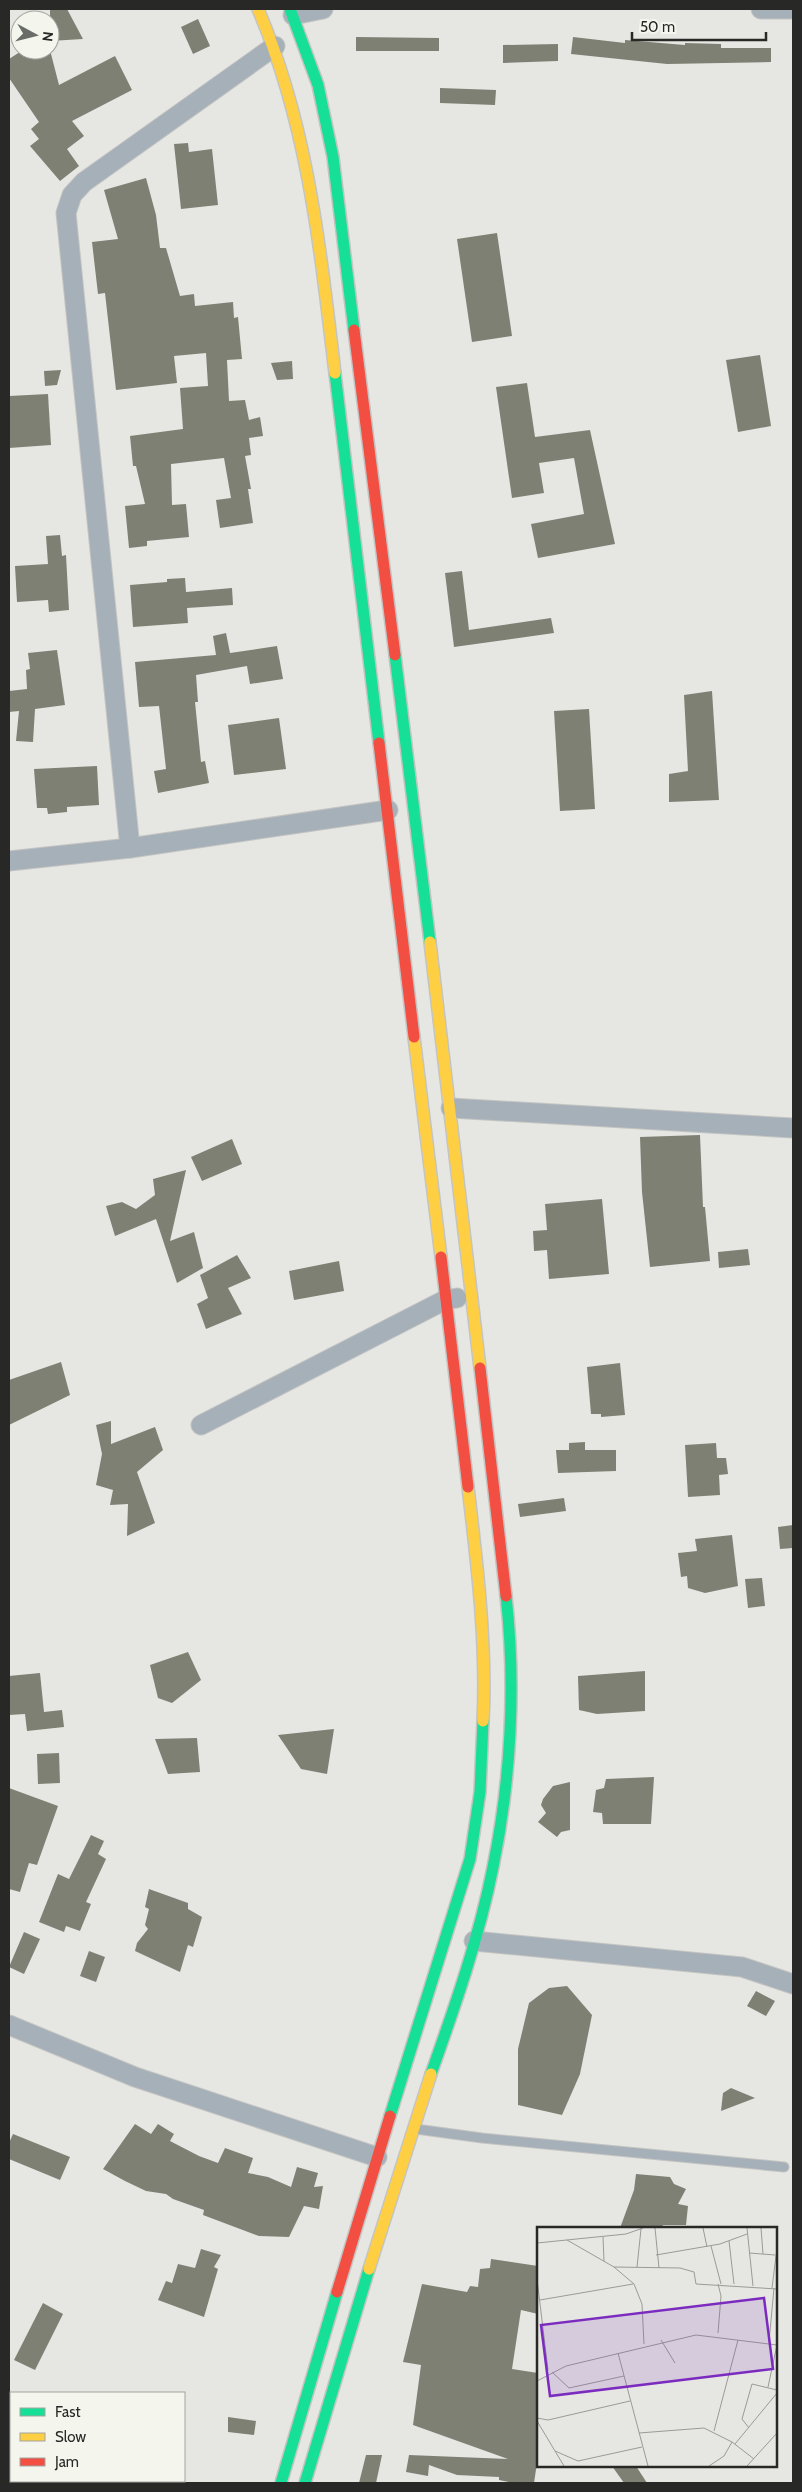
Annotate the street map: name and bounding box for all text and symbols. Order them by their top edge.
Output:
north arrow [10,10,60,60]
scale bar [632,10,766,42]
text: 50 m [640,18,675,36]
text: N [38,31,57,43]
inset map [537,2227,777,2467]
legend [10,2392,185,2482]
text: Fast [55,2403,80,2421]
text: Slow [55,2428,86,2446]
text: Jam [54,2453,79,2471]

